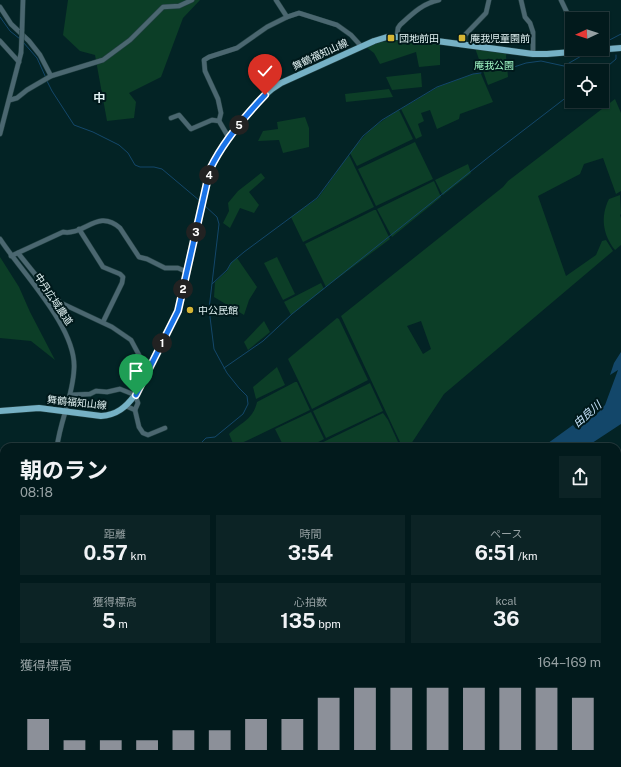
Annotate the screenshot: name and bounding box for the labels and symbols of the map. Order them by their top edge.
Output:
north arrow [565,12,609,56]
place label: 団地前田 [399,32,439,44]
place label: 庵我児童園前 [470,32,530,44]
marker: 団地前田 [386,33,396,43]
marker: 庵我児童園前 [457,33,467,43]
street label: 舞鶴福知山線 [290,36,350,72]
pin [248,54,282,95]
park label: 庵我公園 [474,59,514,71]
district label: 中 [93,91,105,105]
pin: 5 [229,115,249,135]
pin: 4 [199,165,219,185]
pin: 3 [186,222,206,242]
street label: 中丹広域農道 [32,271,76,327]
pin: 2 [173,279,193,299]
place label: 中公民館 [198,304,238,316]
marker: 中公民館 [185,305,195,315]
pin: 1 [152,333,172,353]
pin [119,354,153,395]
street label: 舞鶴福知山線 [47,393,107,411]
water label: 由良川 [571,398,604,429]

